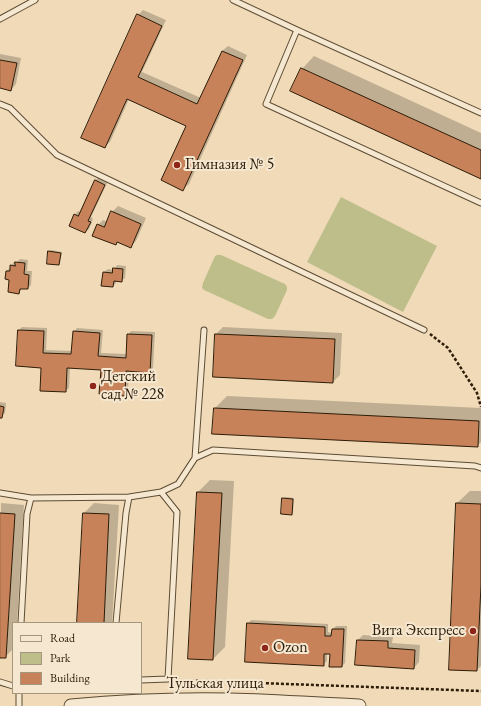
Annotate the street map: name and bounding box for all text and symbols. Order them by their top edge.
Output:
place label: Гимназия № 5 [185,155,274,175]
marker: Гимназия № 5 [172,160,182,170]
place label: Детский сад № 228 [101,367,164,405]
marker: Детский сад № 228 [88,381,98,391]
place label: Вита Экспресс [372,621,465,641]
legend [12,622,142,694]
marker: Вита Экспресс [468,626,478,636]
text: Road [50,630,75,646]
place label: Ozon [273,638,308,658]
marker: Ozon [260,643,270,653]
text: Park [50,650,70,666]
text: Building [50,670,90,686]
street label: Тульская улица [166,674,264,694]

